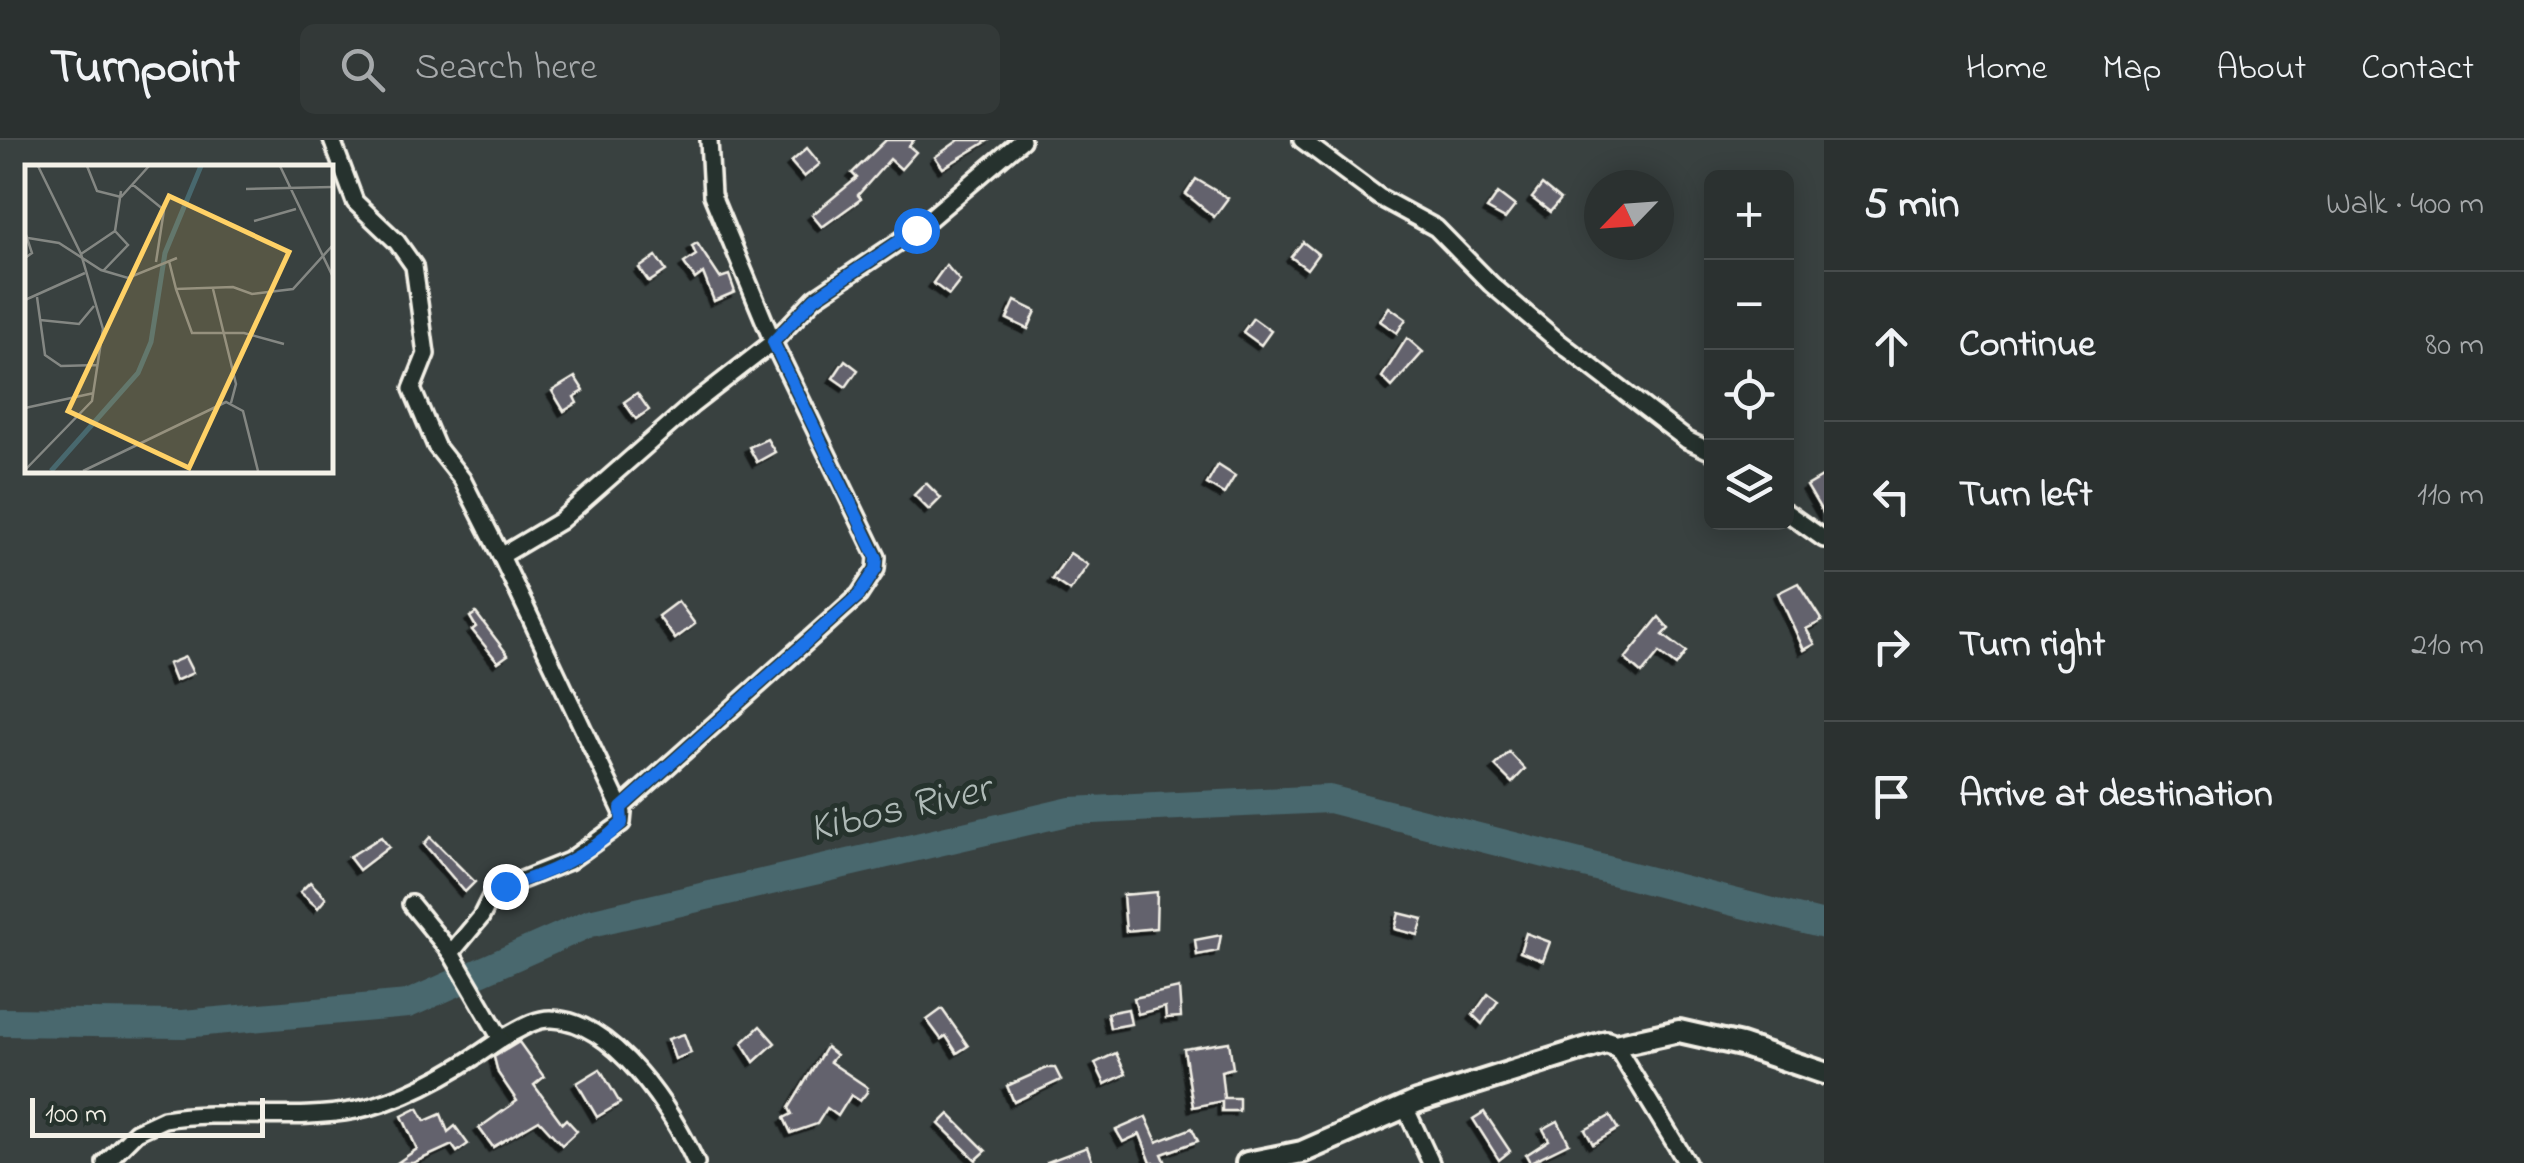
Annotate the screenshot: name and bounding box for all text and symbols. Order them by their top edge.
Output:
search box [300,24,1000,114]
text: Turnpoint [50,34,240,104]
text: Search here [415,41,597,97]
icon: search [335,42,390,97]
text: Home [1966,44,2047,95]
text: Map [2102,44,2161,95]
text: About [2216,44,2306,95]
text: Contact [2361,44,2474,95]
inset map [25,165,332,472]
north arrow [1584,170,1674,260]
map controls [1704,170,1794,530]
button: + [1704,170,1794,260]
text: 5 min [1864,175,1959,236]
text: Walk · 400 m [2326,182,2484,229]
route start [894,208,940,254]
button: − [1704,260,1794,350]
text: Continue [1959,318,2095,374]
icon: ahead [1864,319,1919,374]
text: 80 m [2425,323,2484,370]
button: locate [1704,350,1794,440]
button: layers [1704,440,1794,530]
text: Turn left [1959,468,2092,524]
icon: left [1864,469,1919,524]
text: 110 m [2417,473,2484,520]
text: Turn right [1959,618,2105,674]
icon: right [1864,619,1919,674]
text: 210 m [2411,623,2484,670]
water label: Kibos River [804,758,1001,860]
text: Arrive at destination [1959,768,2273,824]
icon: arrive [1864,769,1919,824]
route end [483,864,529,910]
scale bar [30,1093,265,1138]
text: 100 m [45,1095,107,1136]

